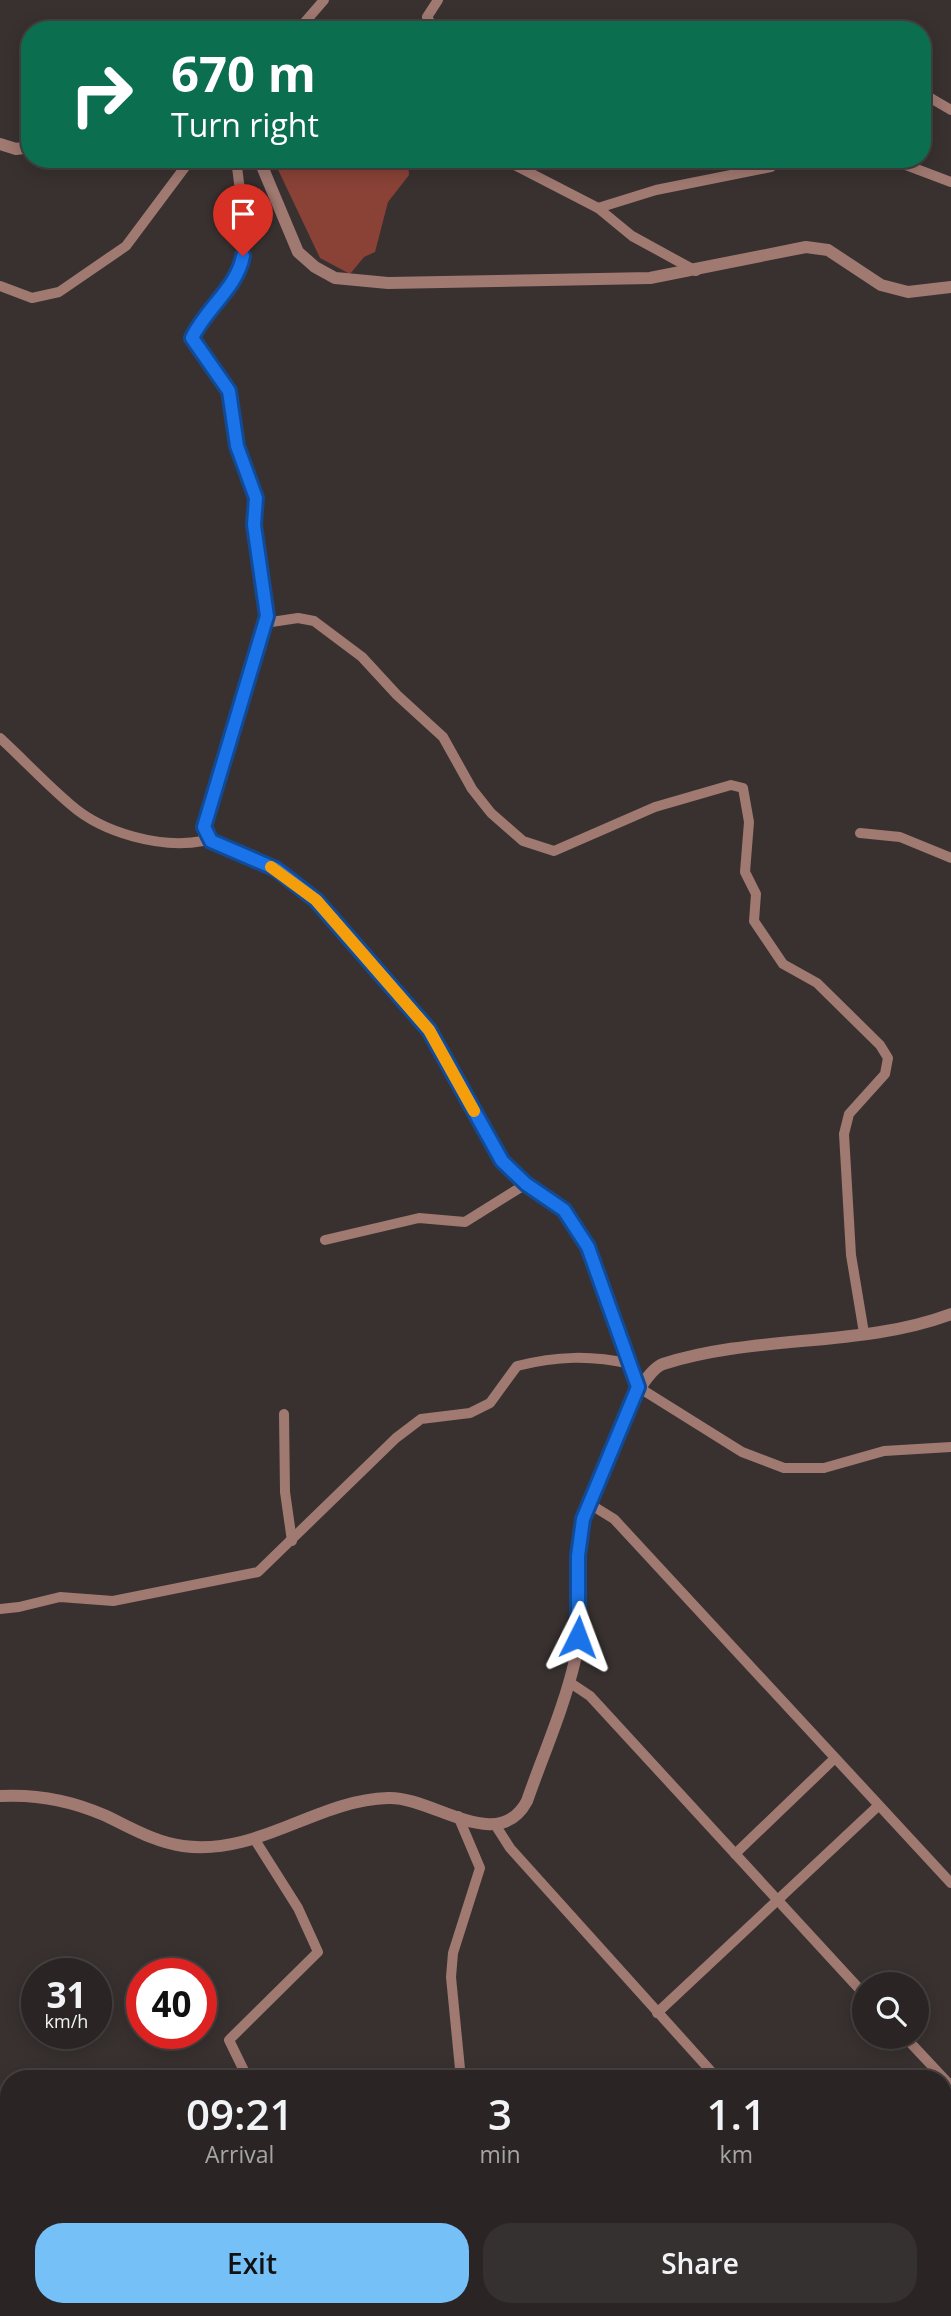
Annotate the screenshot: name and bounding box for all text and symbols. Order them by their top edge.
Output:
text: 670 m [171,40,316,106]
icon: right [56,49,147,140]
text: Turn right [171,103,319,146]
pin [213,184,273,256]
icon: arrive [224,195,262,233]
position arrow [541,1600,615,1674]
speed limit sign: 40 [126,1958,217,2049]
text: 31 [46,1971,87,2018]
map controls [852,1972,929,2049]
button: search [852,1972,929,2049]
text: km/h [45,2009,88,2033]
text: 09:21 [186,2085,293,2142]
text: 3 [488,2085,512,2142]
text: 1.1 [707,2085,766,2142]
text: Arrival [205,2138,274,2170]
text: min [479,2138,521,2170]
text: km [720,2138,753,2170]
button: Exit [35,2223,469,2303]
button: Share [483,2223,917,2303]

